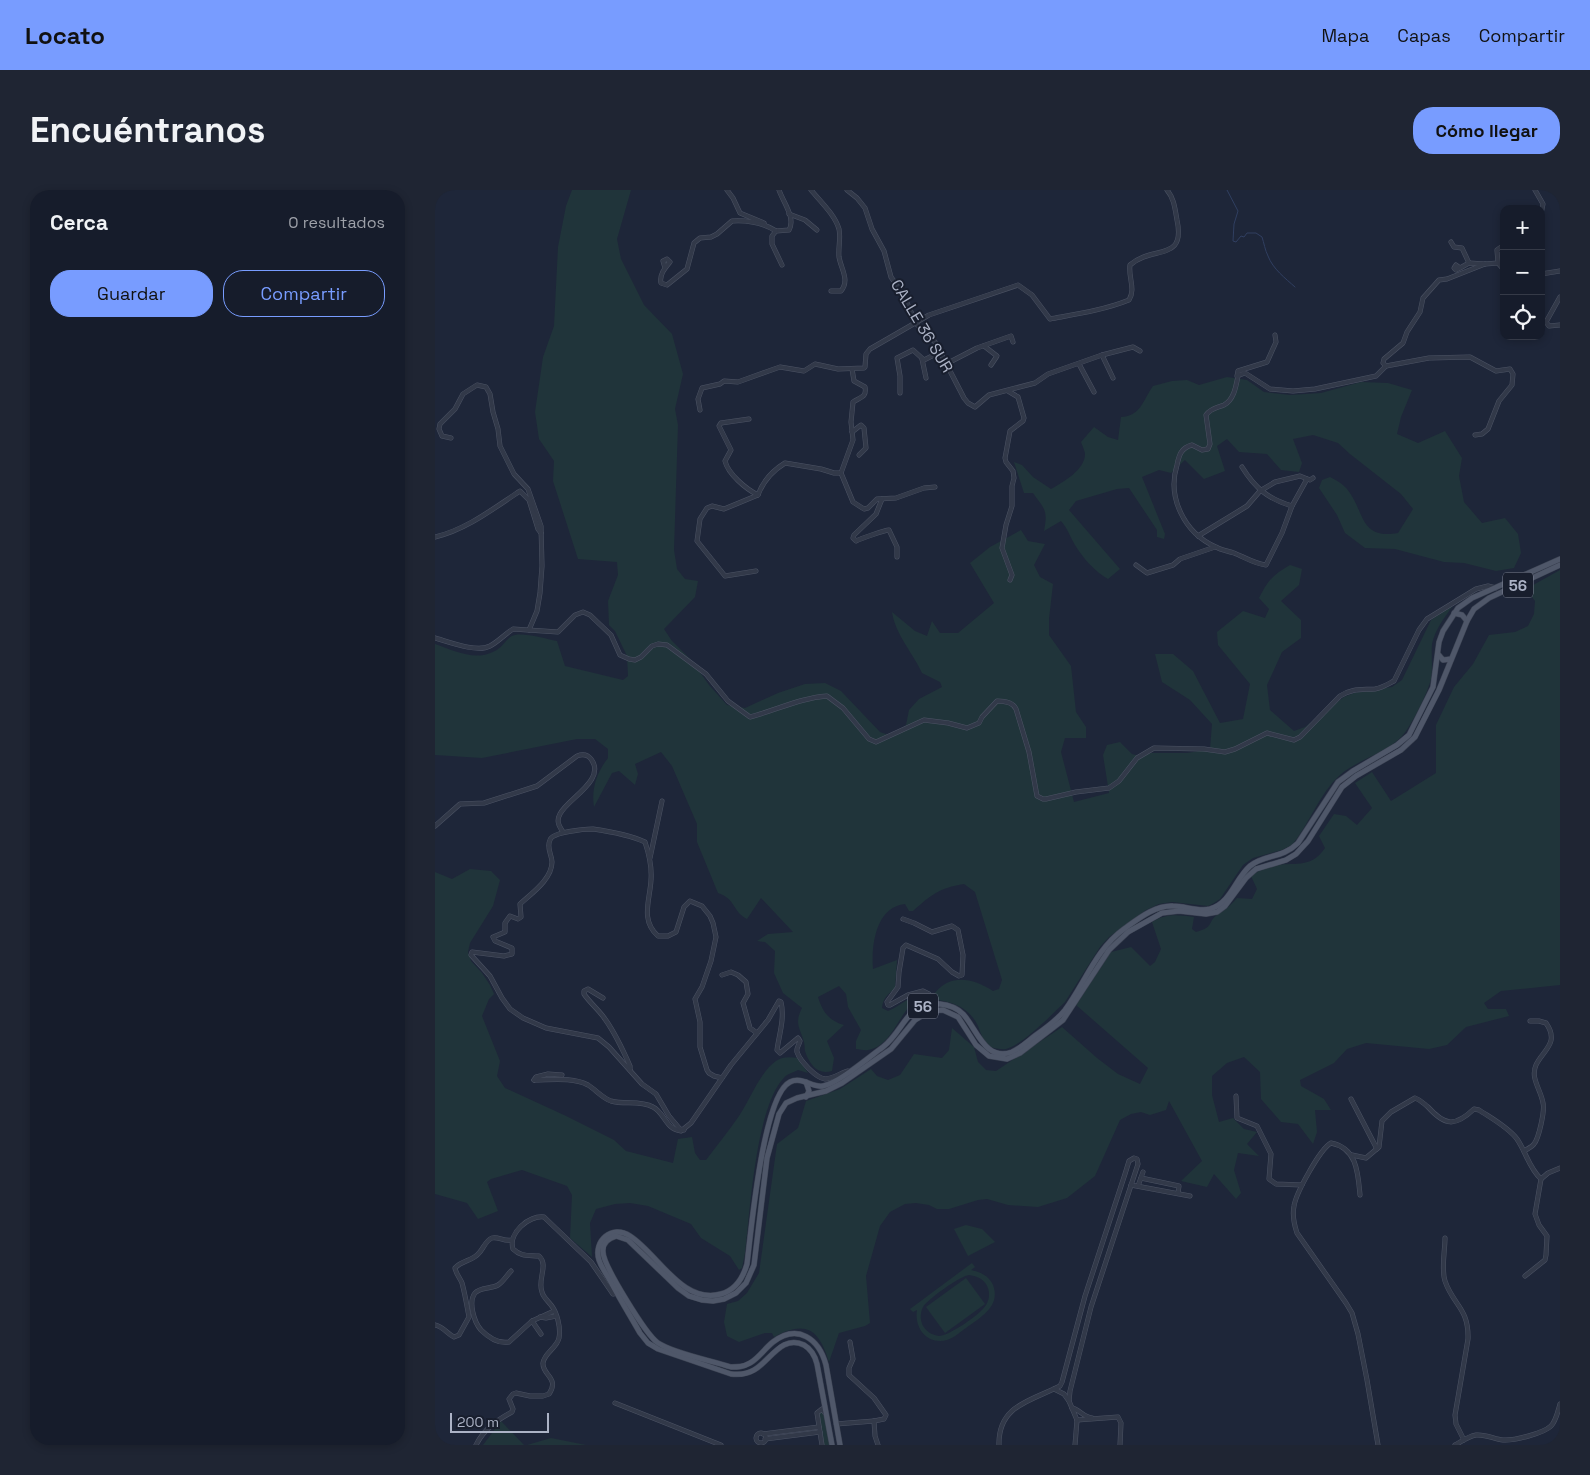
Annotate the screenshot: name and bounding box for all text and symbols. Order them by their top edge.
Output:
text: Locato [25,20,105,51]
text: Mapa [1321,24,1369,47]
text: Capas [1397,24,1451,47]
text: Compartir [1479,24,1565,47]
button: Cómo llegar [1413,107,1560,154]
text: Encuéntranos [30,108,265,152]
map controls [1500,205,1545,340]
button: + [1500,205,1545,250]
text: Cerca [50,209,108,236]
text: 0 resultados [288,212,385,233]
button: − [1500,250,1545,295]
button: Guardar [50,270,213,317]
button: Compartir [223,270,385,317]
street label: CALLE 36 SUR [886,276,958,376]
button: locate [1500,295,1545,340]
road number: 56 [1503,572,1533,598]
road number: 56 [908,994,938,1018]
scale bar [450,1410,549,1433]
text: 200 m [457,1413,499,1431]

